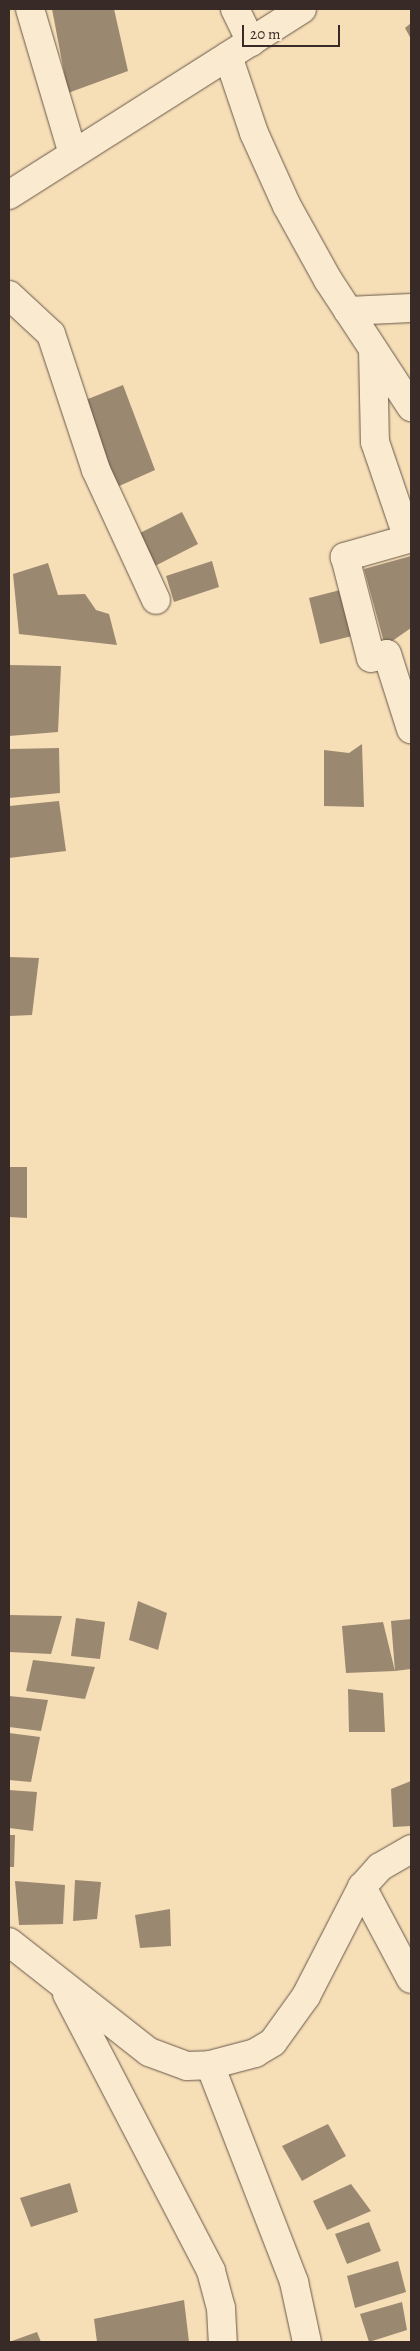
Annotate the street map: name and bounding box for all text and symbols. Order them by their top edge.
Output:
scale bar [245,15,342,47]
text: 20 m [250,24,281,44]

